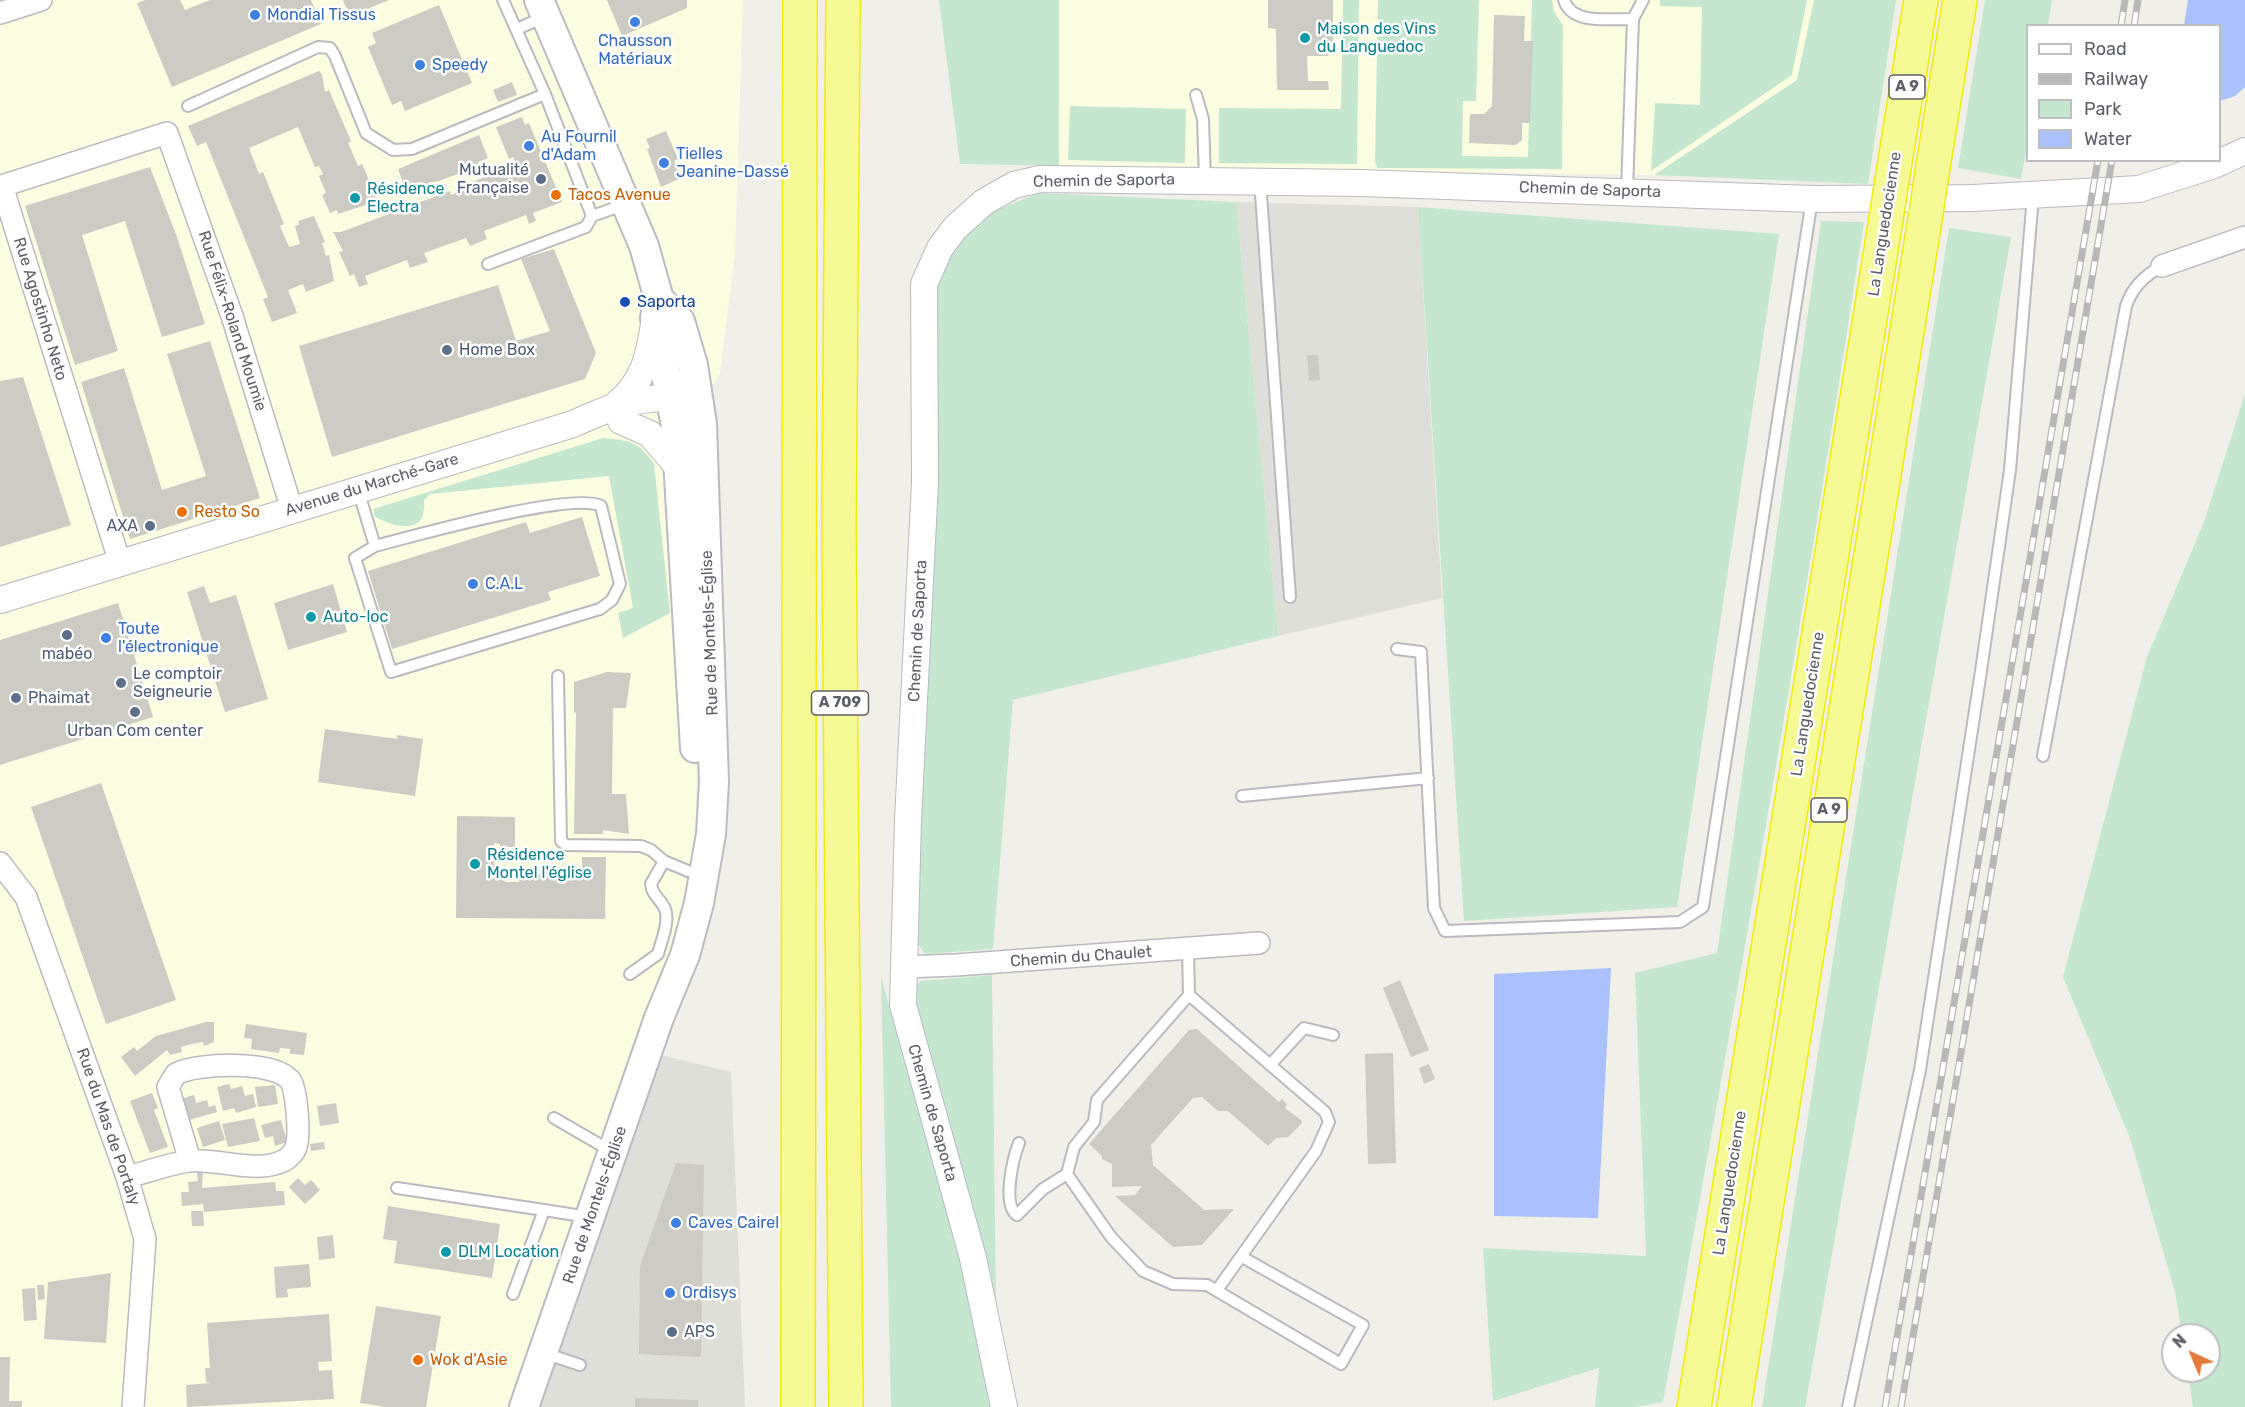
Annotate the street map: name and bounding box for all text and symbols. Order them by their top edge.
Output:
place label: Mondial Tissus [267,5,376,25]
marker: Mondial Tissus [248,8,262,22]
marker: Chausson Matériaux [628,15,642,29]
place label: Maison des Vins du Languedoc [1317,19,1436,57]
legend [2026,24,2221,162]
place label: Chausson Matériaux [598,31,672,69]
marker: Maison des Vins du Languedoc [1298,31,1312,45]
text: Road [2084,38,2127,60]
place label: Speedy [432,55,488,75]
marker: Speedy [413,58,427,72]
text: Railway [2084,68,2148,90]
road number: A 9 [1889,75,1925,99]
text: Park [2084,98,2121,120]
place label: Au Fournil d'Adam [541,127,617,165]
text: Water [2084,128,2132,150]
marker: Au Fournil d'Adam [522,139,536,153]
place label: Tielles Jeanine-Dassé [676,144,789,182]
street label: La Languedocienne [1864,150,1906,298]
marker: Tielles Jeanine-Dassé [657,156,671,170]
place label: Mutualité Française [457,160,529,198]
street label: Chemin de Saporta [1033,170,1175,192]
marker: Mutualité Française [534,172,548,186]
street label: Chemin de Saporta [1519,178,1661,202]
place label: Résidence Electra [367,179,444,217]
place label: Tacos Avenue [568,185,671,205]
marker: Tacos Avenue [549,188,563,202]
marker: Résidence Electra [348,191,362,205]
street label: Rue Félix-Roland Moumie [194,228,270,414]
street label: Rue Agostinho Neto [9,235,71,383]
place label: Saporta [637,292,696,312]
marker: Saporta [618,295,632,309]
place label: Home Box [459,340,535,360]
marker: Home Box [440,343,454,357]
street label: Avenue du Marché-Gare [283,449,461,521]
place label: Resto So [194,502,260,522]
marker: Resto So [175,505,189,519]
place label: AXA [106,516,138,536]
marker: AXA [143,519,157,533]
street label: Rue de Montels-Église [698,550,722,716]
street label: Chemin de Saporta [905,560,931,702]
place label: C.A.L [485,574,523,594]
marker: C.A.L [466,577,480,591]
place label: Auto-loc [323,607,388,627]
marker: Auto-loc [304,610,318,624]
place label: Toute l'électronique [118,619,219,657]
marker: mabéo [60,628,74,642]
street label: La Languedocienne [1787,630,1829,778]
marker: Toute l'électronique [99,631,113,645]
place label: mabéo [42,644,92,664]
place label: Le comptoir Seigneurie [133,664,222,702]
marker: Le comptoir Seigneurie [114,676,128,690]
place label: Phaimat [28,688,90,708]
marker: Phaimat [9,691,23,705]
road number: A 709 [812,691,868,715]
marker: Urban Com center [128,705,142,719]
place label: Urban Com center [67,721,203,741]
road number: A 9 [1811,798,1847,822]
place label: Résidence Montel l'église [487,845,592,883]
marker: Résidence Montel l'église [468,857,482,871]
street label: Chemin du Chaulet [1009,942,1153,972]
street label: Chemin de Saporta [903,1042,961,1184]
street label: Rue du Mas de Portaly [72,1046,144,1208]
street label: La Languedocienne [1709,1109,1751,1257]
street label: Rue de Montels-Église [559,1124,631,1286]
place label: Caves Cairel [688,1213,779,1233]
marker: Caves Cairel [669,1216,683,1230]
place label: DLM Location [458,1242,559,1262]
marker: DLM Location [439,1245,453,1259]
place label: Ordisys [682,1283,737,1303]
marker: Ordisys [663,1286,677,1300]
place label: APS [684,1322,715,1342]
north arrow [2161,1323,2221,1383]
marker: APS [665,1325,679,1339]
text: N [2169,1330,2190,1352]
place label: Wok d'Asie [430,1350,507,1370]
marker: Wok d'Asie [411,1353,425,1367]

